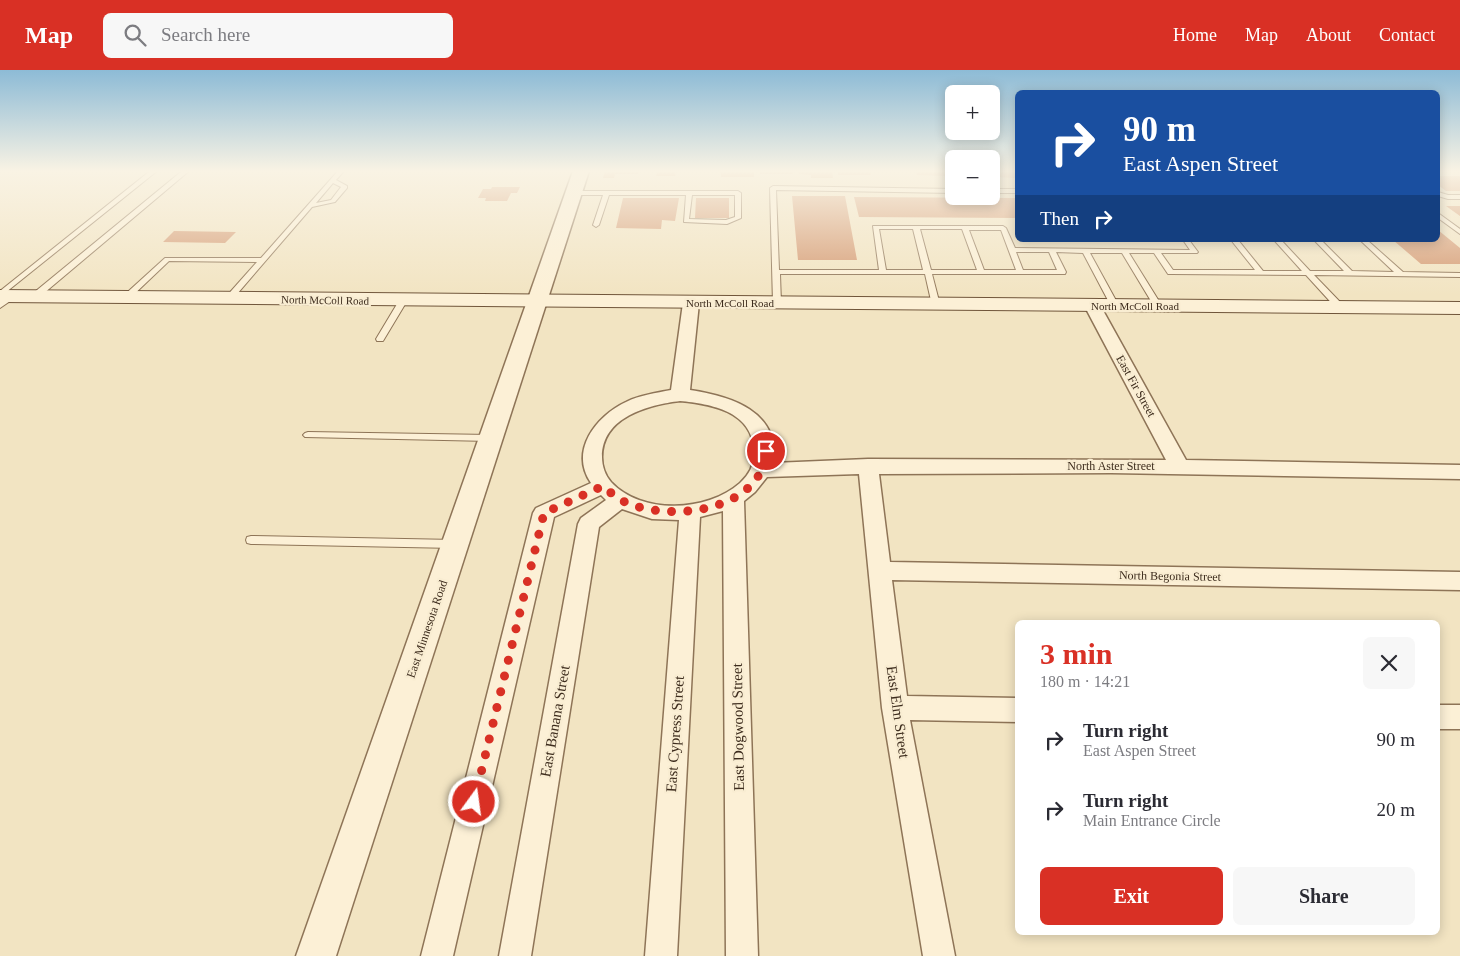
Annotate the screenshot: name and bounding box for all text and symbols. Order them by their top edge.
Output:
search box [103,13,453,58]
icon: search [121,21,149,49]
text: Map [25,22,73,48]
text: Search here [161,24,250,45]
text: Home [1173,25,1217,45]
text: Map [1245,25,1278,45]
text: About [1306,25,1351,45]
text: Contact [1379,25,1435,45]
map controls [945,85,1000,205]
button: + [945,85,1000,140]
icon: right [1040,110,1105,175]
text: 90 m [1123,110,1196,149]
button: − [945,150,1000,205]
text: East Aspen Street [1123,151,1278,176]
icon: right [1089,205,1117,233]
text: Then [1040,208,1079,229]
street label: North McColl Road [281,293,370,307]
street label: North McColl Road [686,297,774,309]
street label: North McColl Road [1091,300,1179,312]
street label: East Fir Street [1113,353,1159,420]
pin [745,430,787,472]
icon: arrive [752,437,780,465]
street label: North Aster Street [1067,459,1155,473]
street label: North Begonia Street [1119,568,1222,584]
street label: East Minnesota Road [404,578,450,680]
text: 3 min [1040,637,1113,670]
button: close [1363,637,1415,689]
street label: East Dogwood Street [729,662,747,791]
street label: East Banana Street [537,663,573,778]
street label: East Elm Street [884,665,913,760]
text: 180 m · 14:21 [1040,673,1130,690]
street label: East Cypress Street [663,674,687,793]
text: Turn right [1083,720,1168,741]
icon: right [1040,726,1068,754]
text: 90 m [1376,729,1415,750]
text: East Aspen Street [1083,742,1196,759]
position arrow [447,775,499,827]
text: Turn right [1083,790,1168,811]
icon: right [1040,796,1068,824]
text: 20 m [1376,799,1415,820]
text: Main Entrance Circle [1083,812,1221,829]
button: Exit [1040,867,1223,925]
button: Share [1233,867,1415,925]

